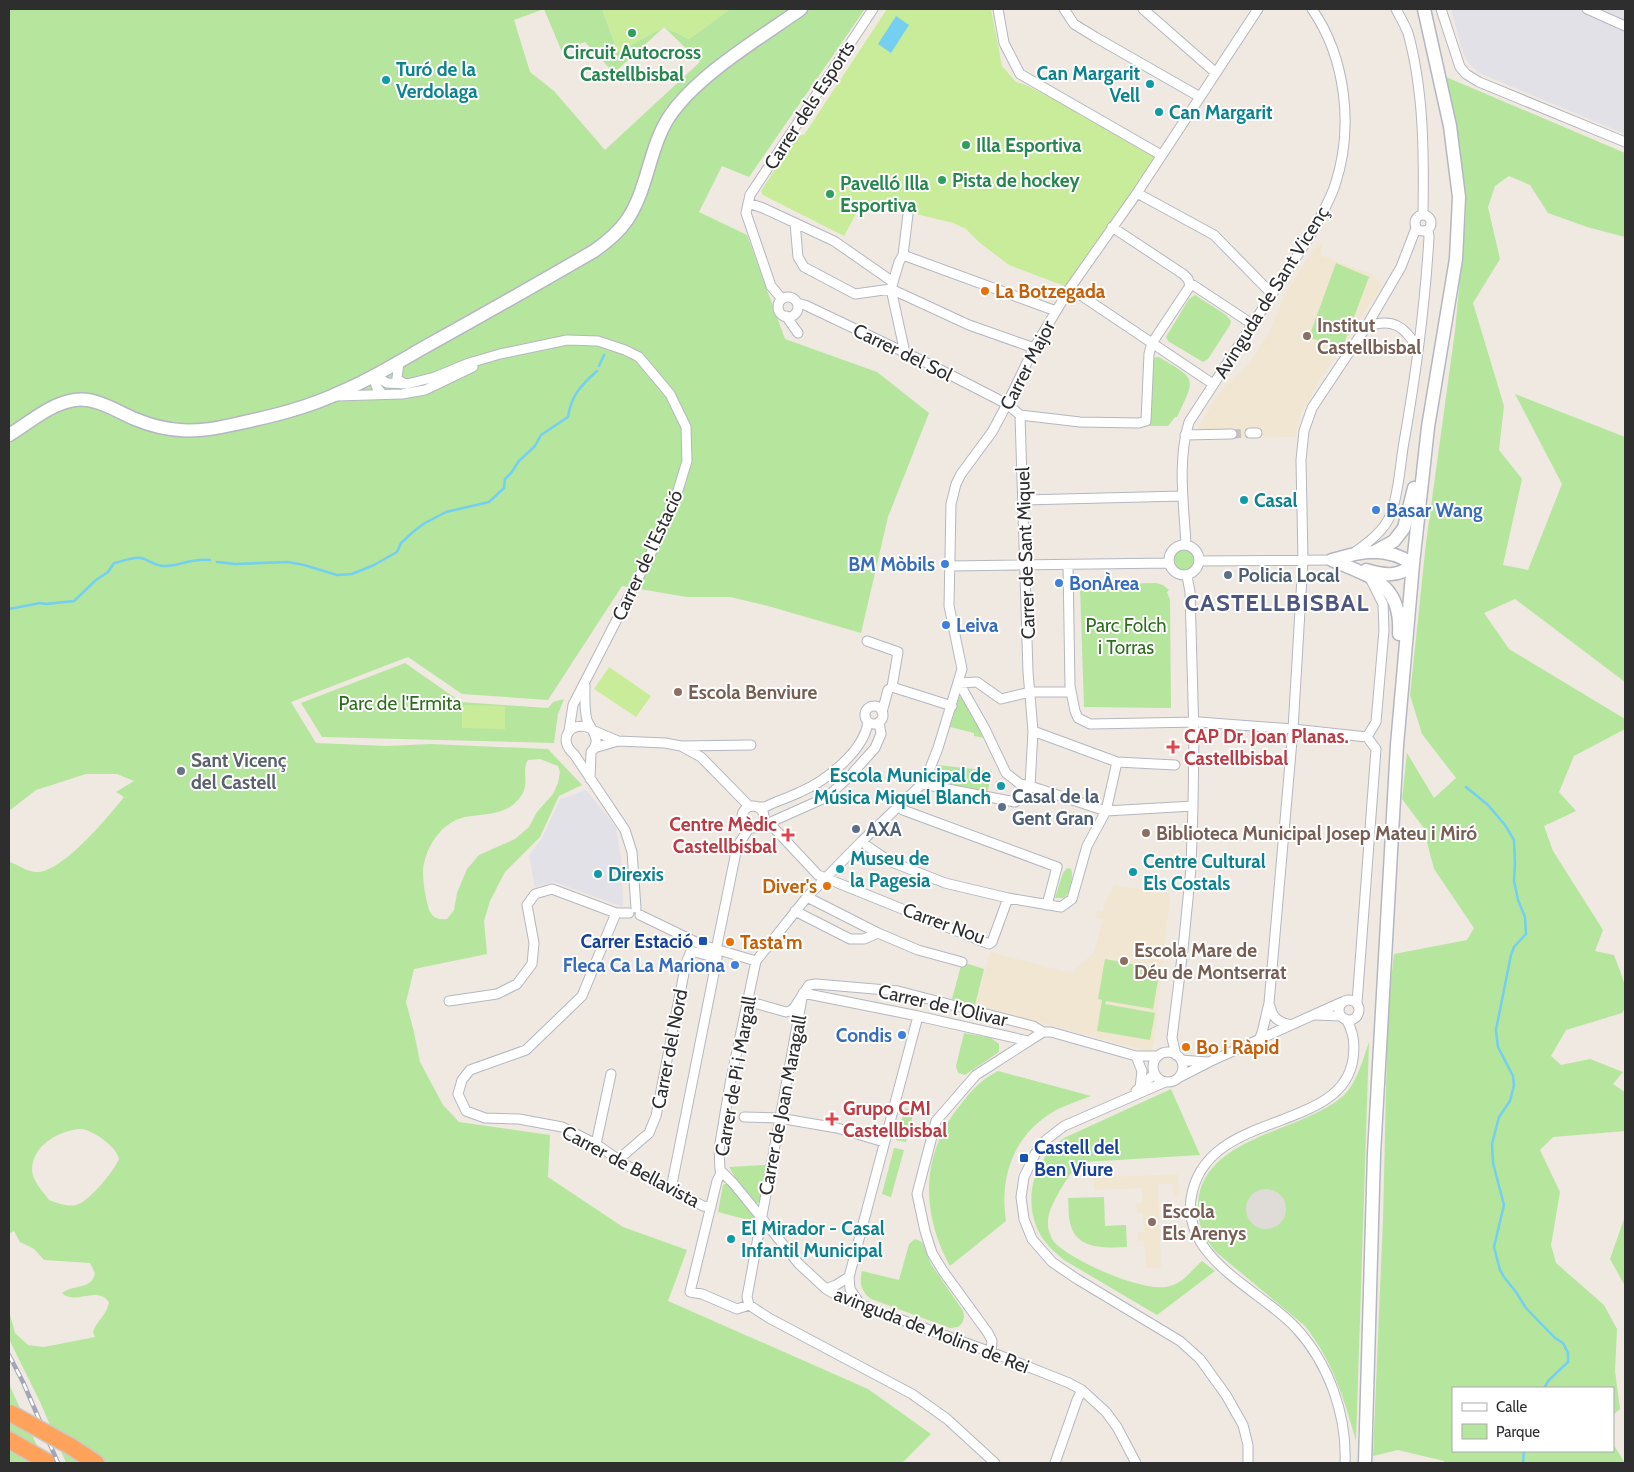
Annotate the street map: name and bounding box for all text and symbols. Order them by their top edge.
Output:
marker: Circuit Autocross Castellbisbal [626,27,638,39]
street label: Carrer dels Esports [759,36,860,174]
place label: Circuit Autocross Castellbisbal [563,41,701,86]
place label: Turó de la Verdolaga [396,58,478,103]
place label: Can Margarit Vell [1036,62,1140,107]
marker: Turó de la Verdolaga [380,74,392,86]
marker: Can Margarit Vell [1144,78,1156,90]
place label: Can Margarit [1169,101,1273,124]
marker: Can Margarit [1153,106,1165,118]
place label: Illa Esportiva [976,134,1082,157]
marker: Illa Esportiva [960,139,972,151]
place label: Pista de hockey [952,169,1080,192]
place label: Pavelló Illa Esportiva [840,172,929,217]
marker: Pista de hockey [936,174,948,186]
marker: Pavelló Illa Esportiva [824,188,836,200]
street label: Avinguda de Sant Vicenç [1209,202,1334,382]
place label: La Botzegada [995,280,1106,303]
marker: La Botzegada [979,285,991,297]
place label: Institut Castellbisbal [1317,314,1421,359]
street label: Carrer Major [995,317,1060,414]
street label: Carrer del Sol [849,319,957,387]
marker: Institut Castellbisbal [1301,330,1313,342]
street label: Carrer de Sant Miquel [1011,466,1040,640]
street label: Carrer de l'Estació [607,486,688,624]
place label: Casal [1254,489,1298,512]
marker: Casal [1238,494,1250,506]
place label: Basar Wang [1386,499,1483,522]
marker: Basar Wang [1370,504,1382,516]
place label: BM Mòbils [848,553,935,576]
marker: BM Mòbils [939,558,951,570]
place label: Policia Local [1238,564,1340,587]
marker: Policia Local [1222,569,1234,581]
place label: BonÀrea [1069,571,1140,595]
marker: BonÀrea [1053,577,1065,589]
district label: CASTELLBISBAL [1184,588,1370,617]
place label: Leiva [956,614,999,637]
park label: Parc Folch i Torras [1085,614,1167,659]
marker: Leiva [940,619,952,631]
place label: Escola Benviure [688,681,817,704]
marker: Escola Benviure [672,686,684,698]
park label: Parc de l'Ermita [338,692,462,715]
place label: CAP Dr. Joan Planas. Castellbisbal [1184,725,1349,770]
marker: CAP Dr. Joan Planas. Castellbisbal [1166,740,1180,754]
place label: Sant Vicenç del Castell [191,749,287,794]
place label: Escola Municipal de Música Miquel Blanch [813,764,991,809]
marker: Sant Vicenç del Castell [175,765,187,777]
marker: Escola Municipal de Música Miquel Blanch [995,780,1007,792]
place label: Casal de la Gent Gran [1012,785,1100,830]
marker: Casal de la Gent Gran [996,801,1008,813]
place label: Centre Mèdic Castellbisbal [669,813,777,858]
place label: AXA [866,818,902,841]
place label: Biblioteca Municipal Josep Mateu i Miró [1156,822,1477,845]
marker: AXA [850,823,862,835]
marker: Biblioteca Municipal Josep Mateu i Miró [1140,827,1152,839]
marker: Centre Mèdic Castellbisbal [781,828,795,842]
place label: Museu de la Pagesia [850,847,931,892]
place label: Centre Cultural Els Costals [1143,850,1266,895]
place label: Direxis [608,863,664,886]
marker: Museu de la Pagesia [834,863,846,875]
marker: Centre Cultural Els Costals [1127,866,1139,878]
marker: Direxis [592,868,604,880]
place label: Diver's [762,875,817,898]
marker: Diver's [821,880,833,892]
street label: Carrer Nou [899,898,988,949]
place label: Carrer Estació [580,930,693,953]
place label: Tasta'm [740,931,803,954]
marker: Carrer Estació [697,935,709,947]
marker: Tasta'm [724,936,736,948]
place label: Escola Mare de Déu de Montserrat [1134,939,1287,984]
place label: Fleca Ca La Mariona [563,954,726,977]
marker: Escola Mare de Déu de Montserrat [1118,955,1130,967]
marker: Fleca Ca La Mariona [729,959,741,971]
street label: Carrer de l'Olivar [876,979,1010,1032]
street label: Carrer del Nord [647,987,692,1111]
street label: Carrer de Pi i Margall [710,994,761,1158]
street label: Carrer de Joan Maragall [754,1013,811,1197]
place label: Condis [836,1024,892,1047]
marker: Condis [896,1029,908,1041]
place label: Bo i Ràpid [1196,1036,1279,1059]
marker: Bo i Ràpid [1180,1041,1192,1053]
place label: Grupo CMI Castellbisbal [843,1097,947,1142]
marker: Grupo CMI Castellbisbal [825,1112,839,1126]
street label: Carrer de Bellavista [558,1120,704,1212]
place label: Castell del Ben Viure [1034,1136,1119,1181]
marker: Castell del Ben Viure [1018,1152,1030,1164]
place label: Escola Els Arenys [1162,1200,1246,1245]
marker: Escola Els Arenys [1146,1216,1158,1228]
place label: El Mirador - Casal Infantil Municipal [741,1217,885,1262]
marker: El Mirador - Casal Infantil Municipal [725,1233,737,1245]
street label: avinguda de Molins de Rei [831,1283,1033,1378]
legend [1452,1387,1614,1452]
text: Calle [1496,1398,1527,1416]
text: Parque [1496,1423,1540,1441]

